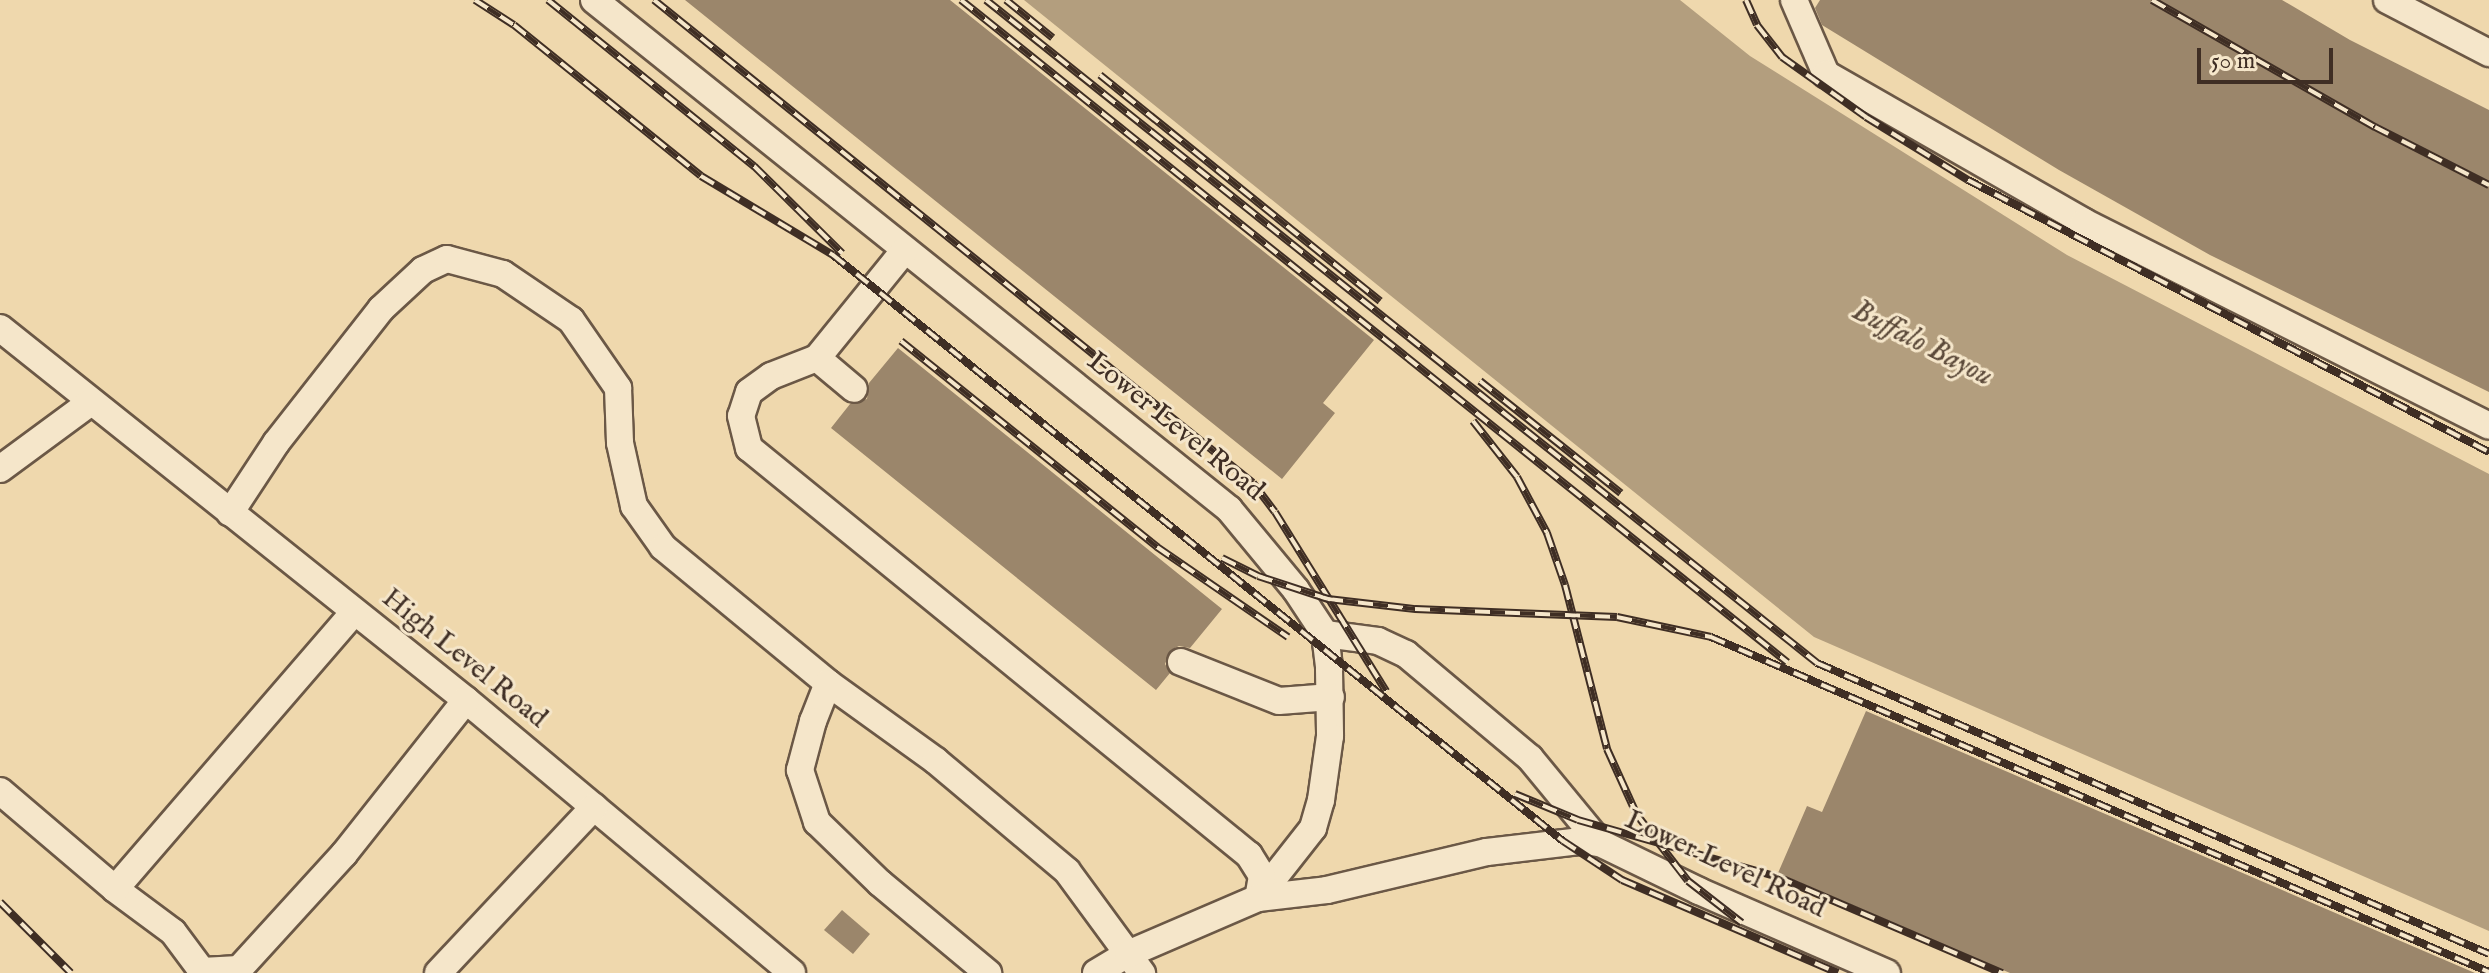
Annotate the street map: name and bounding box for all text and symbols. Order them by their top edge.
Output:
scale bar [2201,32,2337,82]
text: 50 m [2211,46,2255,77]
water label: Buffalo Bayou [1846,293,1998,395]
street label: Lower Level Road [1080,345,1270,509]
street label: High Level Road [375,582,553,736]
street label: Lower Level Road [1619,804,1831,926]

